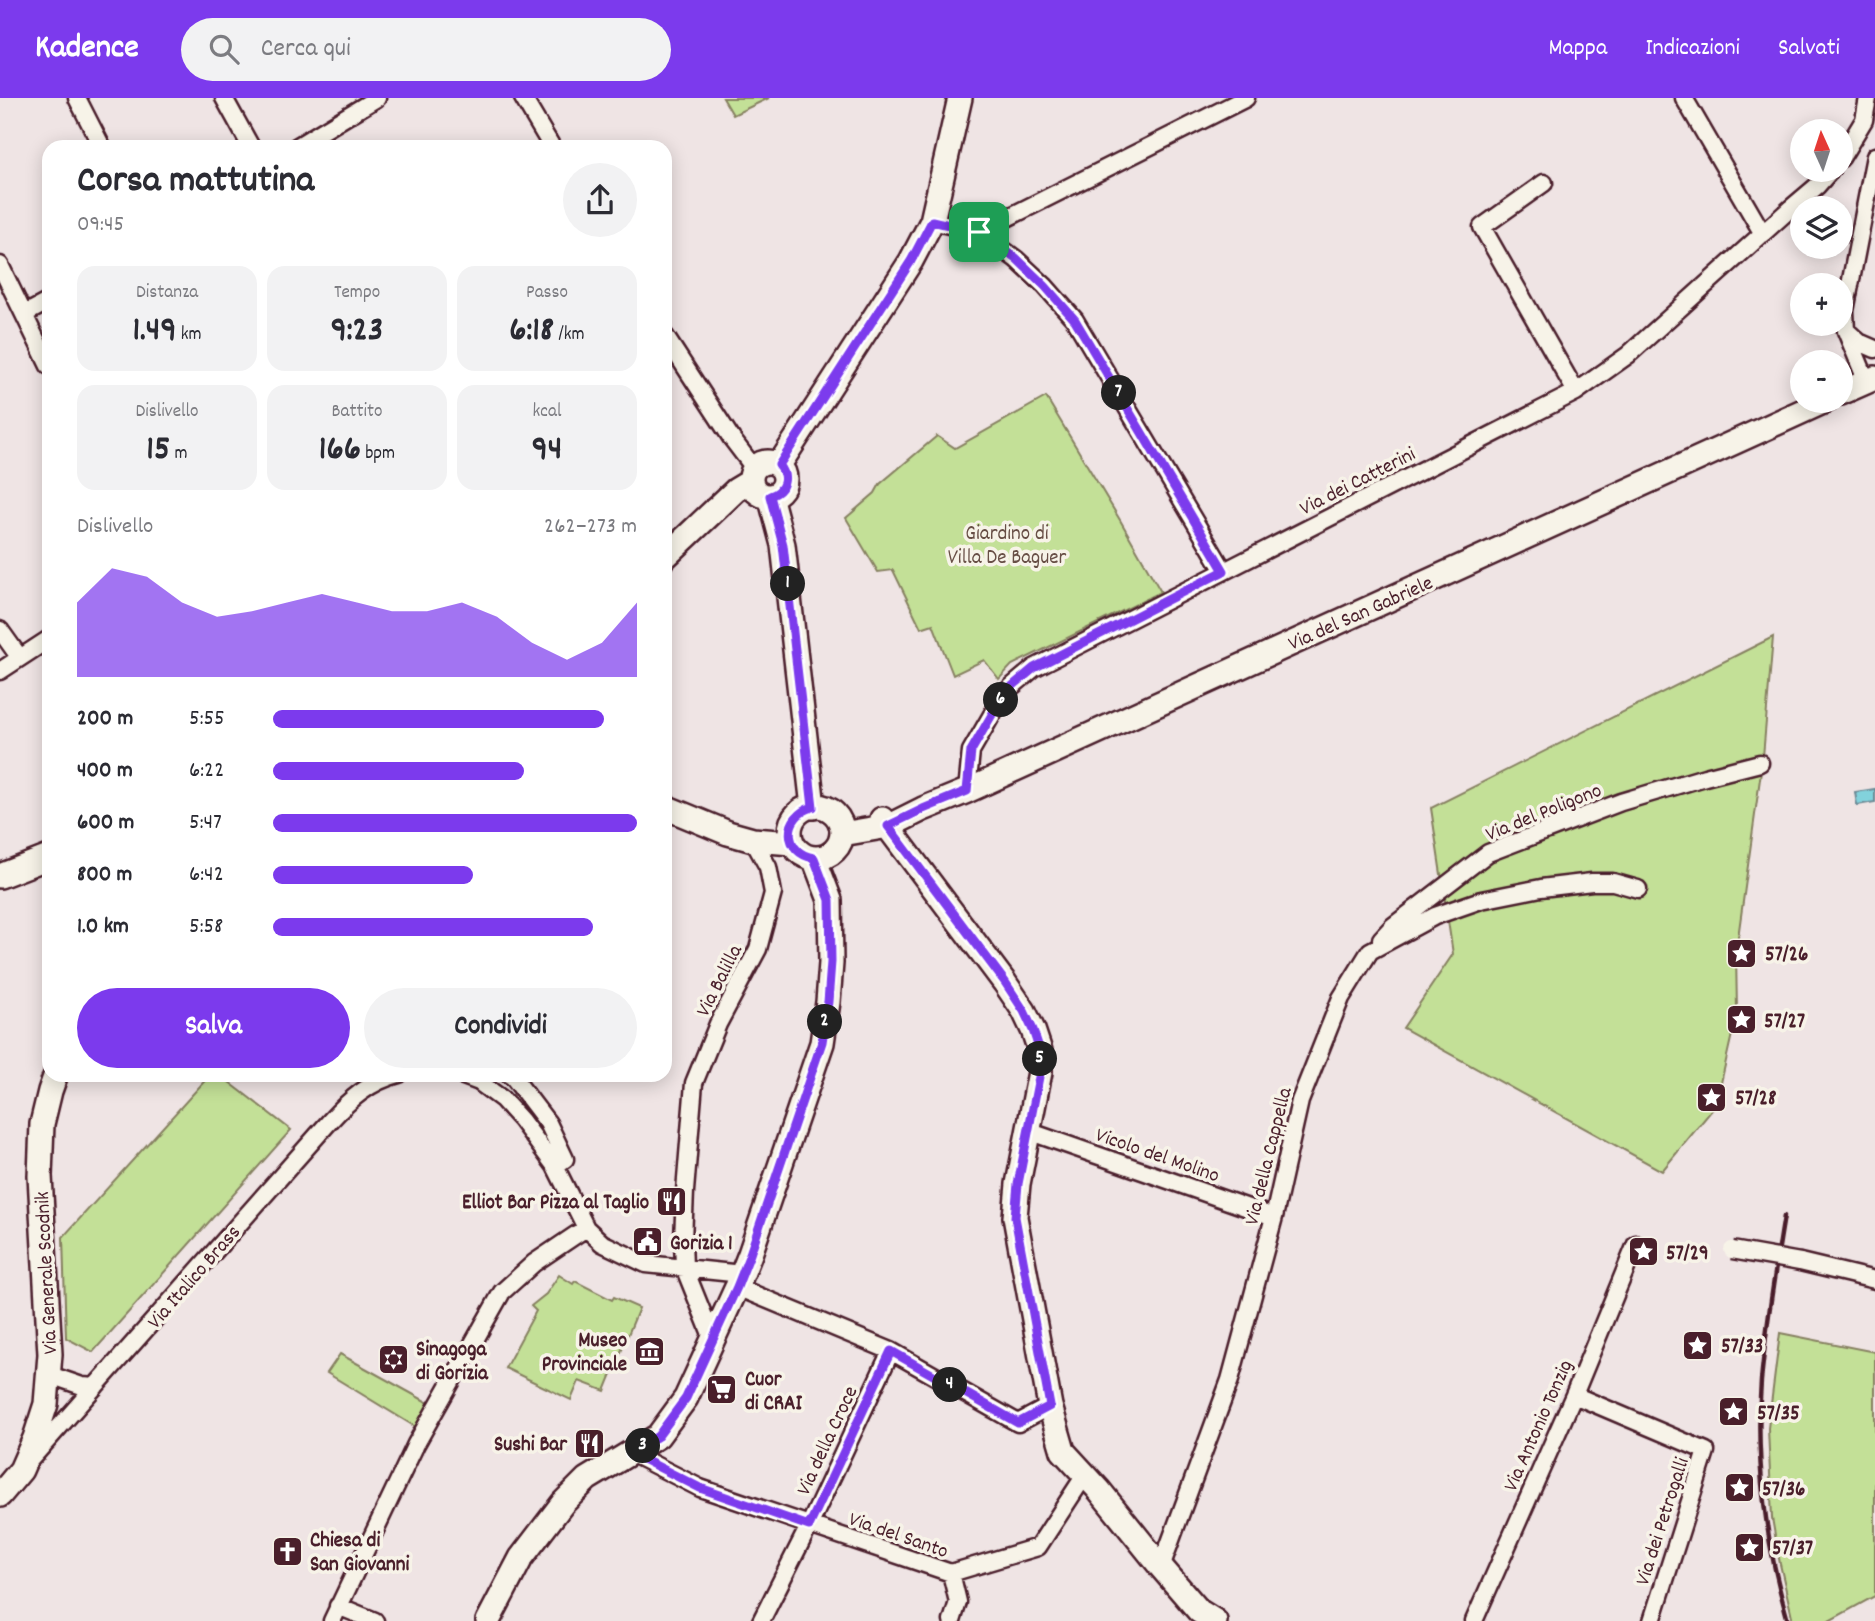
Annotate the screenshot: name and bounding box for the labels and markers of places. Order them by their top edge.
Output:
pin [949,202,1009,262]
pin: 7 [1102,376,1136,410]
pin: 1 [770,566,806,602]
pin: 6 [984,682,1018,718]
place icon: 57/26 [1725,936,1759,970]
place label: 57/26 [1765,941,1808,971]
place icon: 57/27 [1724,1003,1758,1037]
pin: 2 [808,1004,842,1040]
place label: 57/27 [1764,1008,1805,1038]
pin: 5 [1023,1042,1058,1076]
place icon: 57/28 [1695,1080,1729,1114]
place label: 57/28 [1735,1085,1776,1115]
restaurant icon: Elliot Bar Pizza al Taglio [655,1184,689,1218]
place label: Elliot Bar Pizza al Taglio [462,1189,649,1219]
public building icon: Gorizia 1 [630,1225,664,1259]
place label: Gorizia 1 [670,1230,733,1260]
place icon: 57/29 [1626,1235,1660,1269]
place label: 57/29 [1666,1240,1709,1270]
place label: Museo Provinciale [542,1327,627,1381]
place icon: 57/33 [1681,1328,1715,1362]
place label: 57/33 [1721,1333,1763,1363]
museum icon: Museo Provinciale [633,1334,667,1368]
place label: Sinagoga di Gorizia [416,1336,489,1390]
synagogue icon: Sinagoga di Gorizia [376,1343,410,1377]
place label: Cuor di CRAI [745,1366,803,1420]
pin: 4 [932,1368,968,1402]
supermarket icon: Cuor di CRAI [705,1373,739,1407]
place icon: 57/35 [1717,1395,1751,1429]
place label: 57/35 [1757,1400,1800,1430]
restaurant icon: Sushi Bar [573,1426,607,1460]
pin: 3 [626,1428,660,1464]
place label: Sushi Bar [494,1431,568,1461]
place icon: 57/36 [1722,1471,1756,1505]
place label: 57/36 [1762,1476,1805,1506]
place label: Chiesa di San Giovanni [310,1527,409,1581]
place icon: 57/37 [1732,1530,1766,1564]
church icon: Chiesa di San Giovanni [270,1534,304,1568]
place label: 57/37 [1772,1535,1813,1565]

